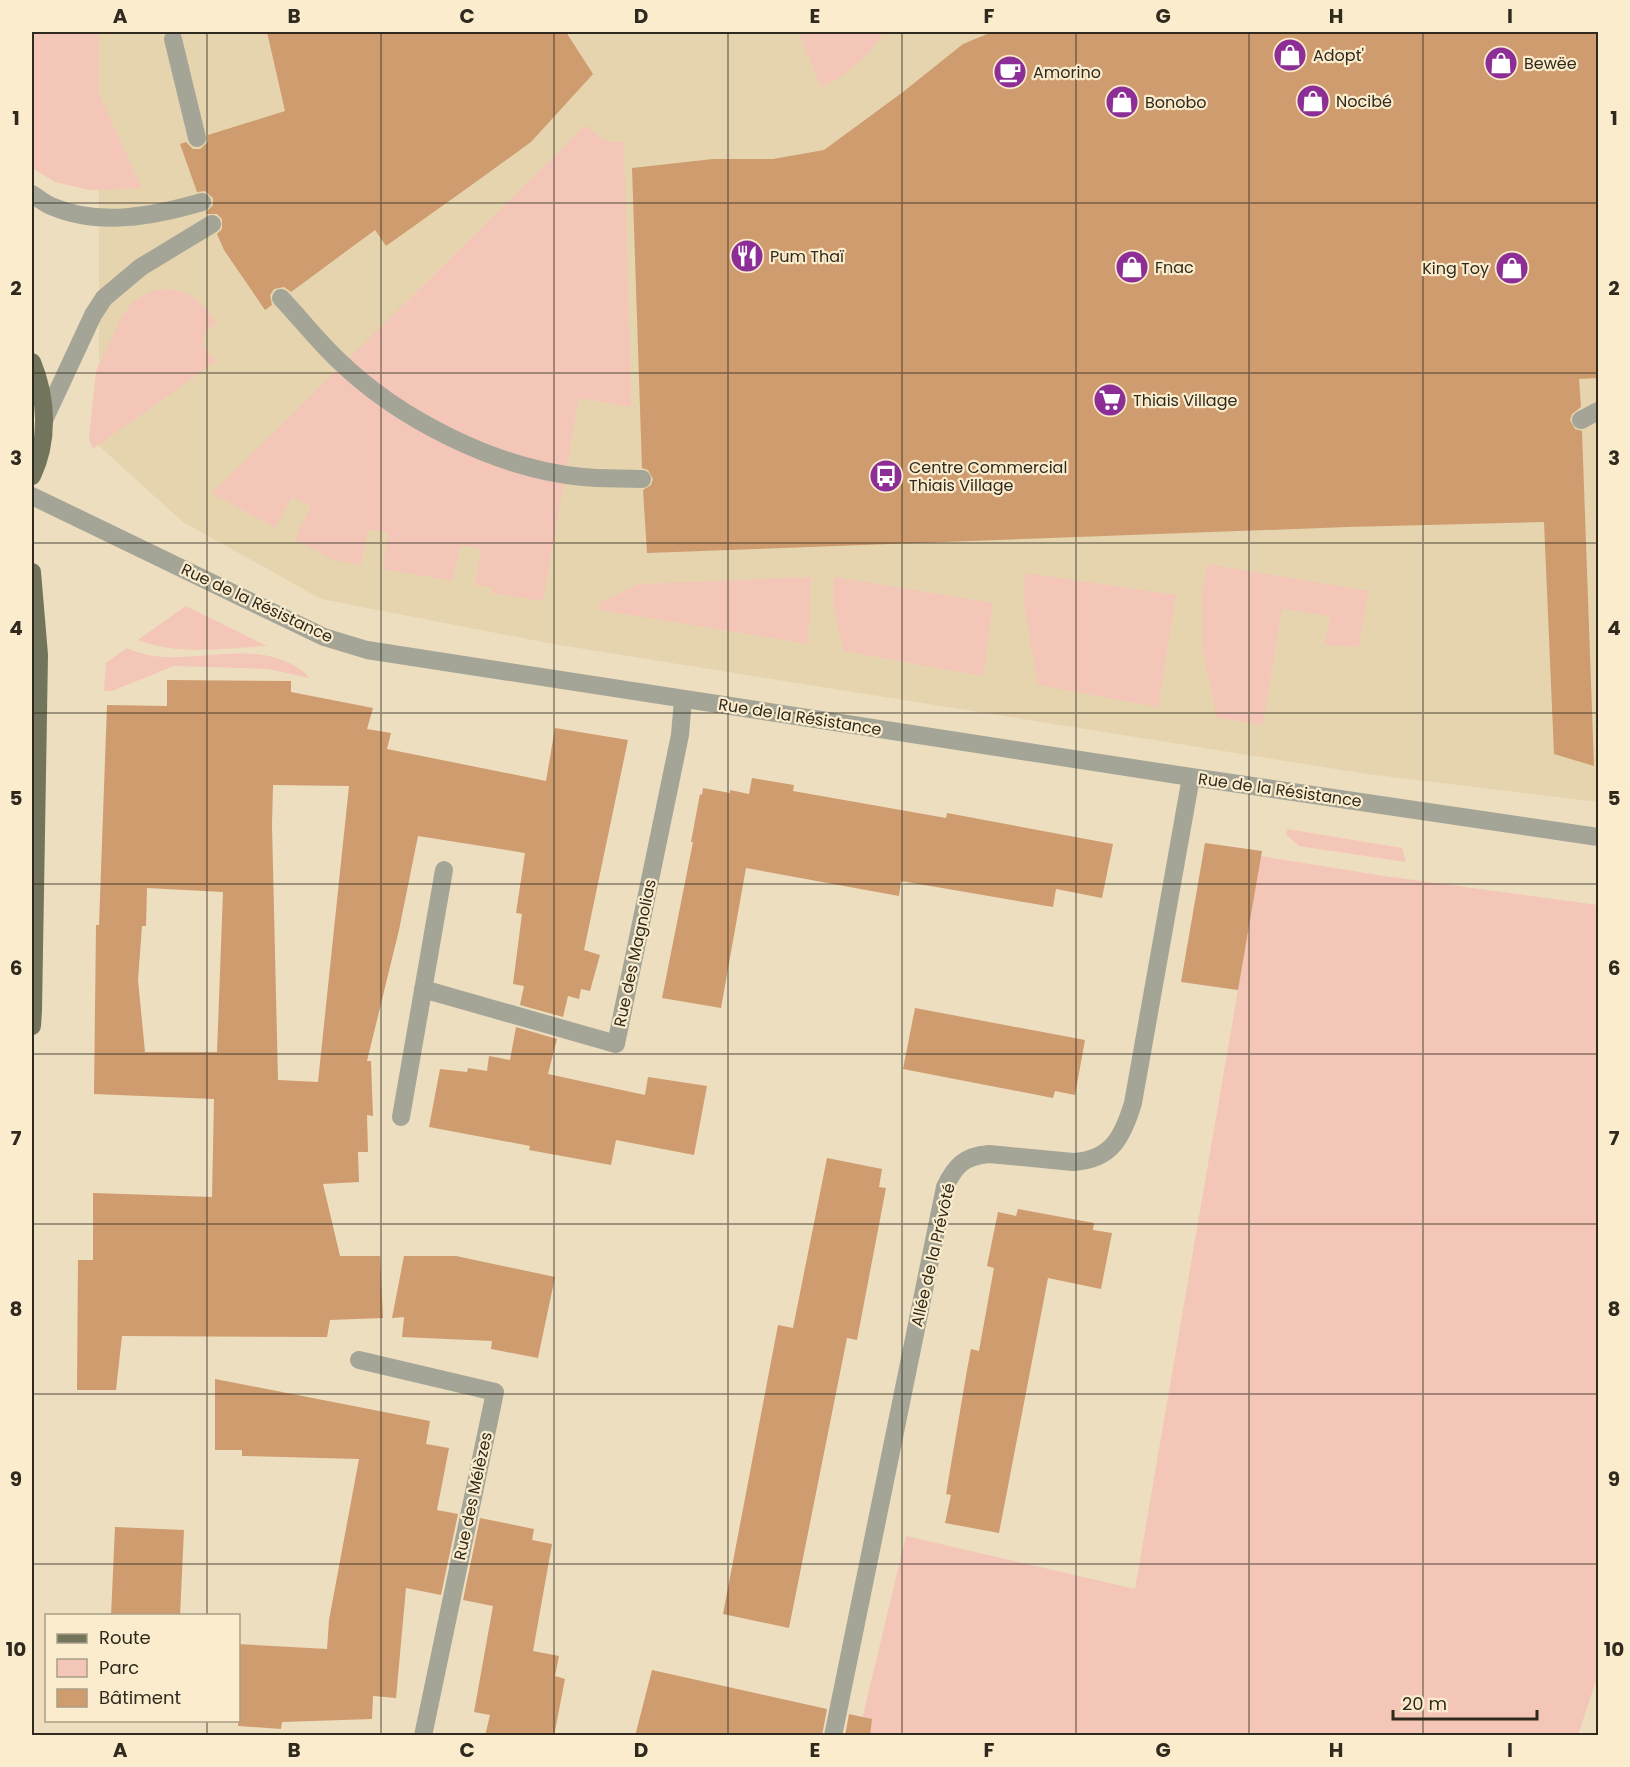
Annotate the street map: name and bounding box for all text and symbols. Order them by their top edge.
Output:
text: A [113,2,128,30]
text: B [287,2,301,30]
text: C [459,2,475,30]
text: D [634,2,648,30]
text: E [810,2,820,30]
text: F [984,2,995,30]
text: G [1155,2,1171,30]
text: H [1329,2,1343,30]
text: I [1507,2,1513,30]
shop icon: Adopt' [1272,37,1308,73]
place label: Adopt' [1313,44,1364,67]
shop icon: Bewëe [1483,45,1519,81]
place label: Bewëe [1524,52,1577,75]
cafe icon: Amorino [992,54,1028,90]
place label: Amorino [1033,61,1101,84]
shop icon: Nocibé [1295,83,1331,119]
shop icon: Bonobo [1104,84,1140,120]
place label: Nocibé [1336,90,1392,113]
place label: Bonobo [1145,91,1207,114]
text: 1 [12,104,20,132]
text: 1 [1610,104,1618,132]
restaurant icon: Pum Thaï [729,238,765,274]
place label: Pum Thaï [770,245,845,268]
shop icon: Fnac [1114,249,1150,285]
shop icon: King Toy [1494,250,1530,286]
place label: Fnac [1155,256,1194,279]
place label: King Toy [1422,257,1489,280]
text: 2 [10,274,22,302]
text: 2 [1608,274,1620,302]
supermarket icon: Thiais Village [1092,382,1128,418]
place label: Thiais Village [1133,389,1237,412]
text: 3 [10,444,22,472]
text: 3 [1608,444,1620,472]
place label: Centre Commercial Thiais Village [909,456,1067,497]
bus stop icon: Centre Commercial Thiais Village [868,458,904,494]
street label: Rue de la Résistance [177,558,337,648]
text: 4 [9,614,23,642]
text: 4 [1607,614,1621,642]
street label: Rue de la Résistance [717,693,883,741]
street label: Rue de la Résistance [1197,767,1363,813]
text: 5 [10,784,23,812]
text: 5 [1608,784,1621,812]
street label: Rue des Magnolias [608,877,662,1029]
text: 6 [10,954,22,982]
text: 6 [1608,954,1620,982]
text: 7 [11,1124,22,1152]
text: 7 [1609,1124,1620,1152]
street label: Allée de la Prévôté [905,1181,961,1329]
text: 8 [10,1295,22,1323]
text: 8 [1608,1295,1620,1323]
street label: Rue des Mélèzes [448,1430,498,1562]
text: 9 [10,1465,22,1493]
text: 9 [1608,1465,1620,1493]
legend [45,1614,240,1722]
text: Route [99,1625,151,1650]
text: 10 [6,1635,26,1663]
text: 10 [1604,1635,1624,1663]
text: Parc [99,1655,139,1680]
scale bar [1393,1683,1537,1721]
text: Bâtiment [99,1685,181,1710]
text: 20 m [1402,1691,1447,1716]
text: A [113,1736,128,1764]
text: B [287,1736,301,1764]
text: C [459,1736,475,1764]
text: D [634,1736,648,1764]
text: E [810,1736,820,1764]
text: F [984,1736,995,1764]
text: G [1155,1736,1171,1764]
text: H [1329,1736,1343,1764]
text: I [1507,1736,1513,1764]

